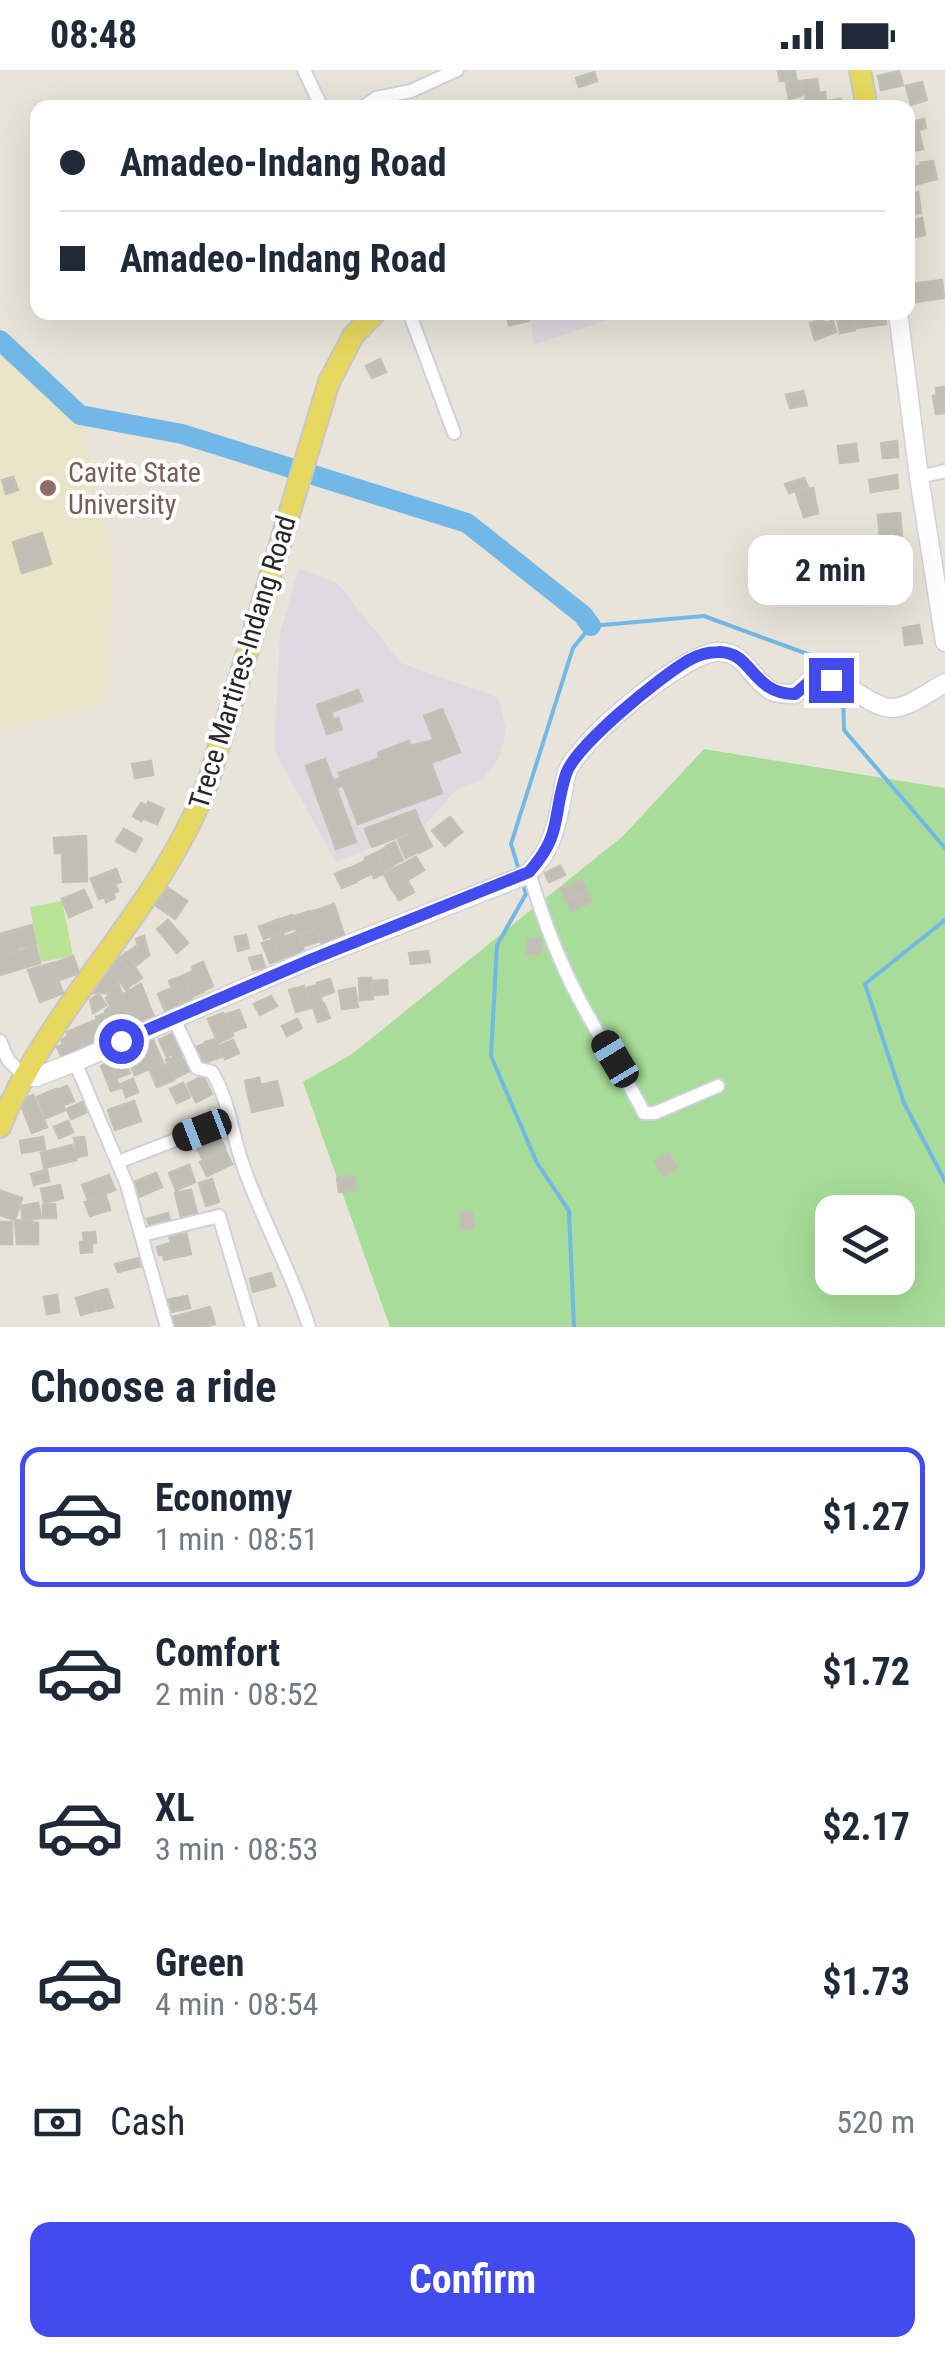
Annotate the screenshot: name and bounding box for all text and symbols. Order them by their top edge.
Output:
text: 08:48 [50,13,137,57]
text: Amadeo-Indang Road [120,141,447,185]
text: Amadeo-Indang Road [120,237,447,281]
place label: Cavite State University [68,456,201,521]
marker: Cavite State University [37,477,59,499]
street label: Trece Martires-Indang Road [182,512,303,813]
callout: 2 min [748,535,914,605]
text: 2 min [795,551,866,589]
route end [809,658,854,703]
route start [99,1019,144,1064]
car [587,1026,643,1092]
car [169,1105,235,1155]
map controls [815,1195,915,1295]
button: layers [815,1195,915,1295]
text: Choose a ride [30,1360,277,1413]
icon: car [35,1472,125,1562]
text: Economy [155,1476,292,1520]
text: $1.27 [822,1495,910,1539]
text: 1 min · 08:51 [155,1520,318,1558]
icon: car [35,1627,125,1717]
text: Comfort [155,1631,280,1675]
text: $1.72 [822,1650,910,1694]
text: 2 min · 08:52 [155,1675,318,1713]
icon: car [35,1782,125,1872]
text: XL [155,1786,194,1830]
text: $2.17 [822,1805,910,1849]
text: 3 min · 08:53 [155,1830,318,1868]
icon: car [35,1937,125,2027]
text: Green [155,1941,245,1985]
text: $1.73 [822,1960,910,2004]
text: 4 min · 08:54 [155,1985,318,2023]
icon: cash [30,2095,85,2150]
text: Cash [110,2100,185,2144]
text: 520 m [836,2103,915,2141]
button: Confirm [30,2222,915,2337]

